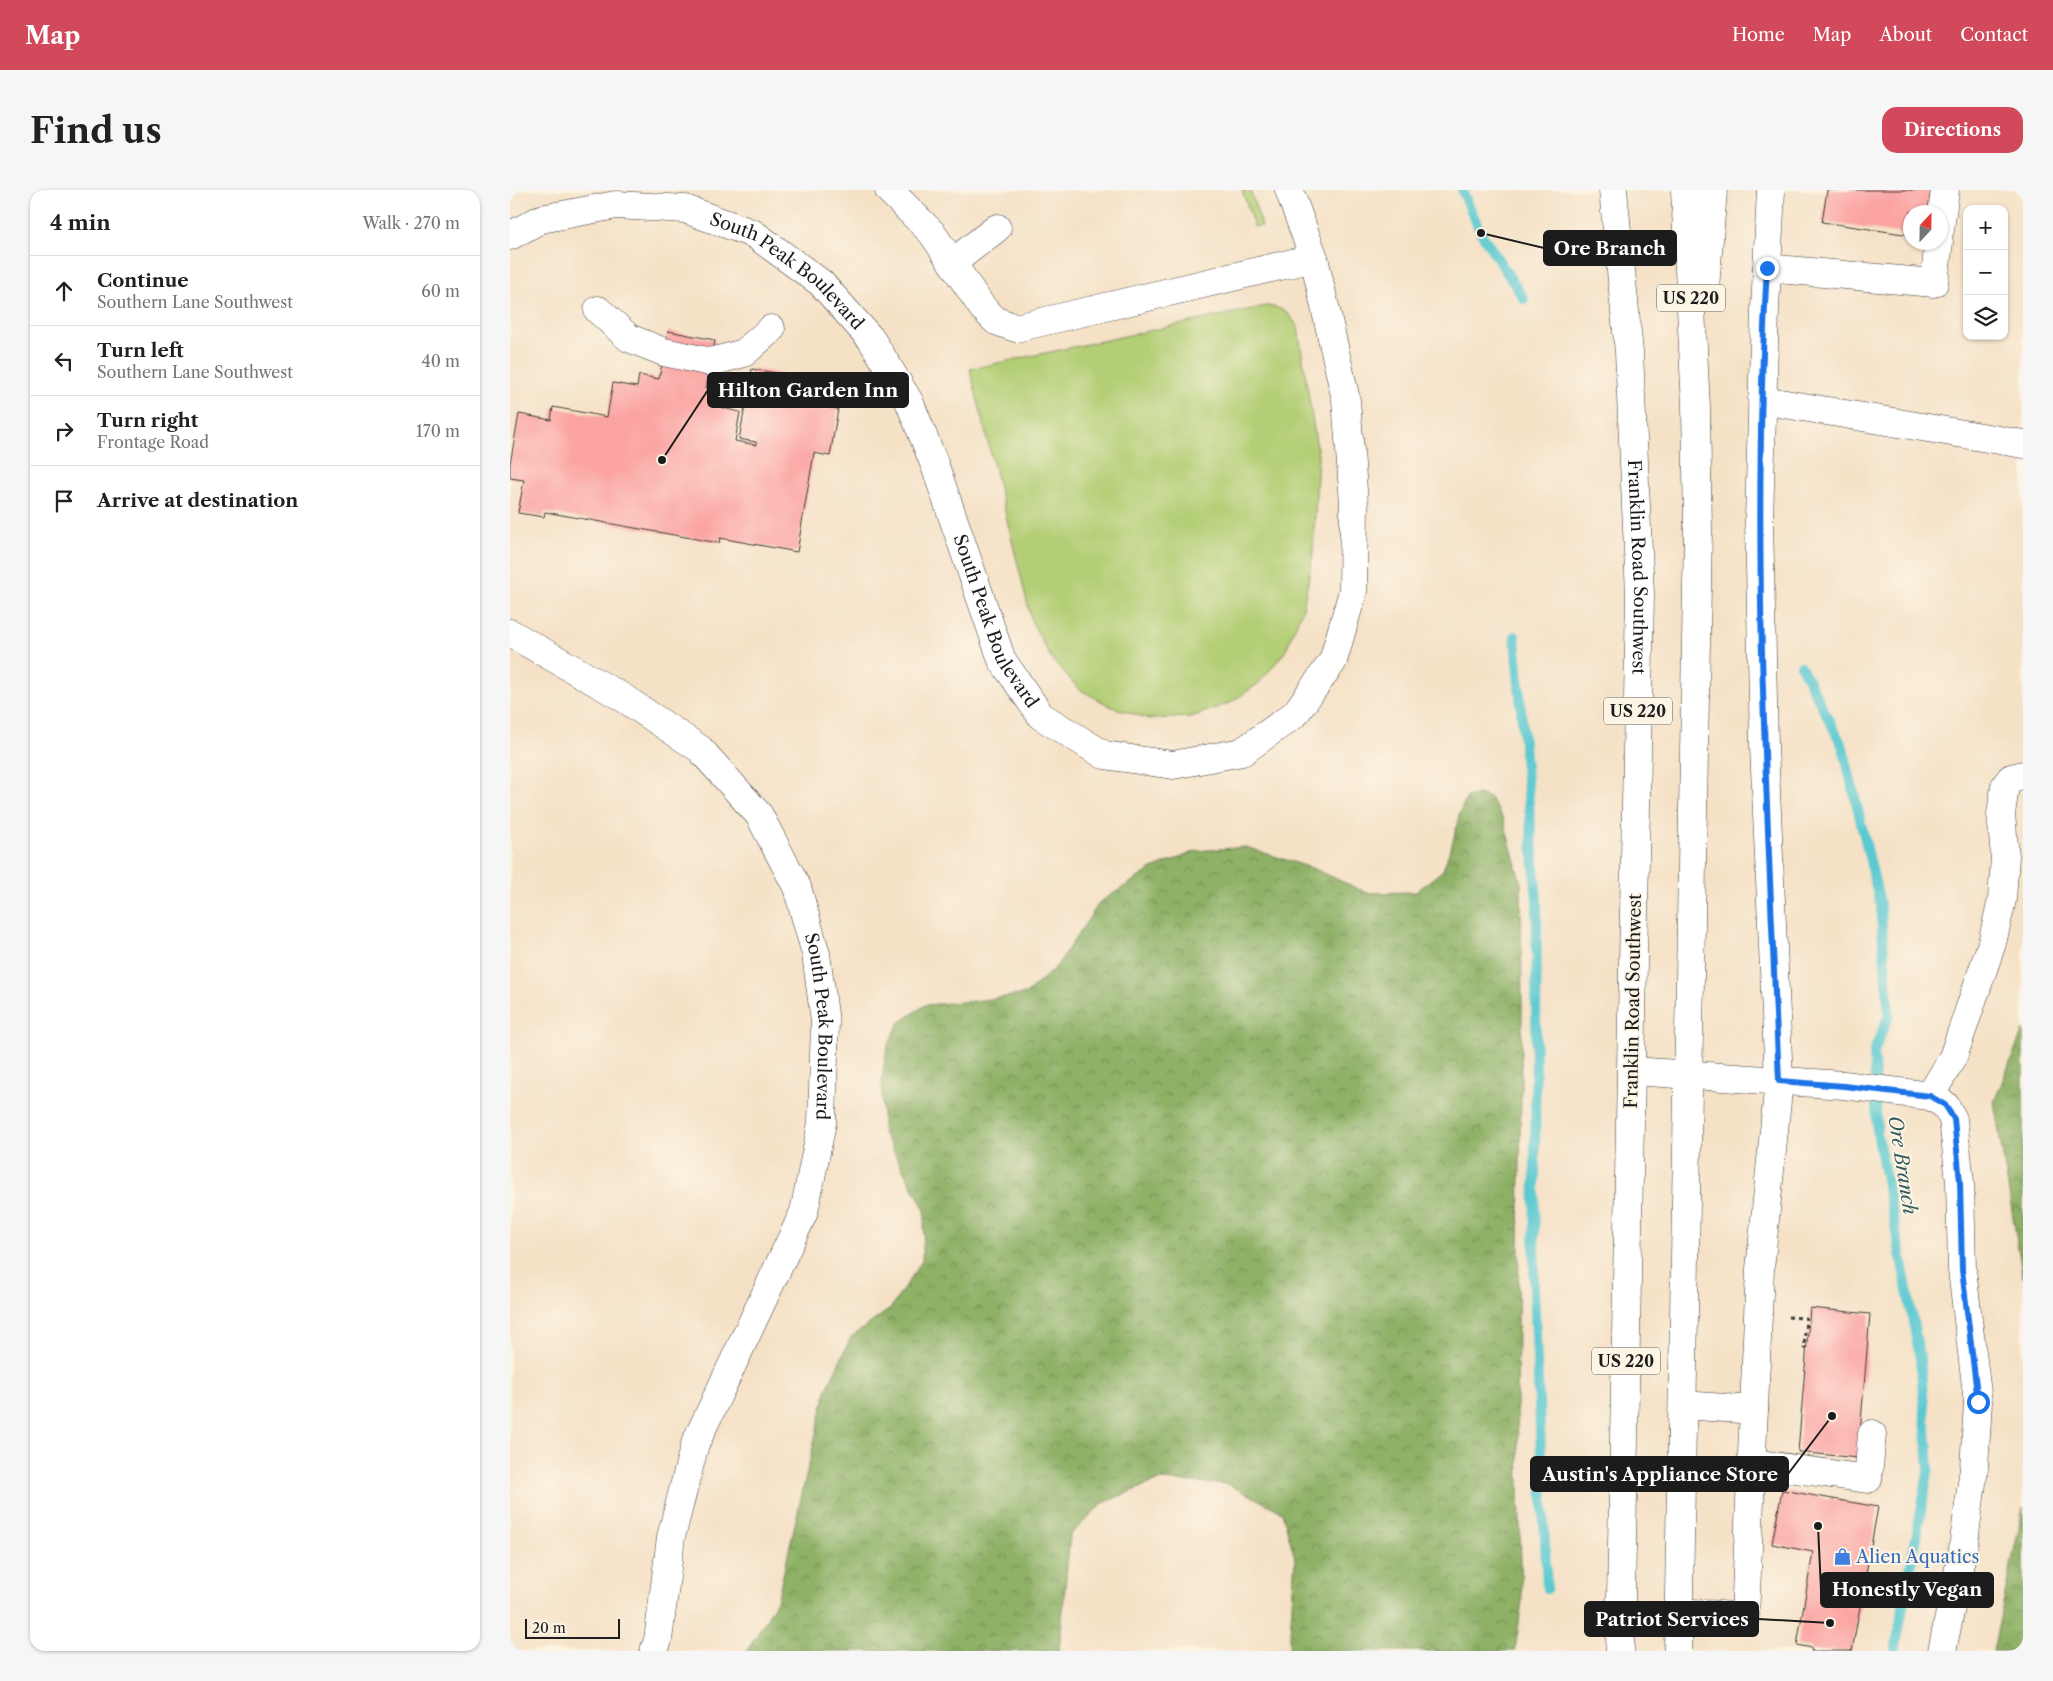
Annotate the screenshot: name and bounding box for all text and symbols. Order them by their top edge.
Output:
text: Map [25,21,80,50]
text: Home [1732,24,1785,46]
text: Map [1813,24,1851,46]
text: About [1879,24,1932,46]
text: Contact [1960,24,2028,46]
button: Directions [1882,107,2023,153]
text: Find us [30,109,162,152]
north arrow [1903,205,1948,250]
map controls [1963,205,2008,340]
button: + [1963,205,2008,250]
street label: South Peak Boulevard [707,208,868,334]
text: 4 min [50,210,111,235]
text: Walk · 270 m [362,213,460,233]
callout: Ore Branch [1544,231,1676,265]
text: Ore Branch [1554,237,1666,260]
button: − [1963,250,2008,295]
route end [1756,257,1779,280]
text: Continue [97,269,189,292]
icon: ahead [50,277,78,305]
text: 60 m [421,281,460,301]
road number: US 220 [1657,285,1725,312]
text: Southern Lane Southwest [97,292,293,312]
button: layers [1963,295,2008,340]
text: Turn left [97,339,184,362]
icon: left [50,347,78,375]
text: 40 m [421,351,460,371]
text: Southern Lane Southwest [97,362,293,382]
callout: Hilton Garden Inn [708,373,908,407]
text: Hilton Garden Inn [718,379,898,402]
text: Turn right [97,409,198,432]
icon: right [50,417,78,445]
text: 170 m [416,421,460,441]
text: Frontage Road [97,432,209,452]
street label: Franklin Road Southwest [1623,459,1651,675]
icon: arrive [50,487,78,515]
text: Arrive at destination [97,489,298,512]
street label: South Peak Boulevard [948,531,1043,712]
road number: US 220 [1604,698,1672,724]
street label: Franklin Road Southwest [1620,893,1646,1109]
street label: South Peak Boulevard [800,930,836,1120]
water label: Ore Branch [1883,1114,1922,1216]
road number: US 220 [1592,1348,1660,1374]
route start [1967,1391,1990,1414]
callout: Austin's Appliance Store [1531,1457,1788,1491]
text: Austin's Appliance Store [1541,1463,1778,1486]
place label: Alien Aquatics [1855,1546,1979,1568]
shop icon: Alien Aquatics [1832,1547,1852,1567]
callout: Honestly Vegan [1821,1573,1993,1607]
text: Honestly Vegan [1832,1578,1982,1601]
callout: Patriot Services [1585,1602,1758,1636]
text: Patriot Services [1595,1608,1749,1631]
scale bar [525,1616,620,1639]
text: 20 m [532,1619,566,1637]

